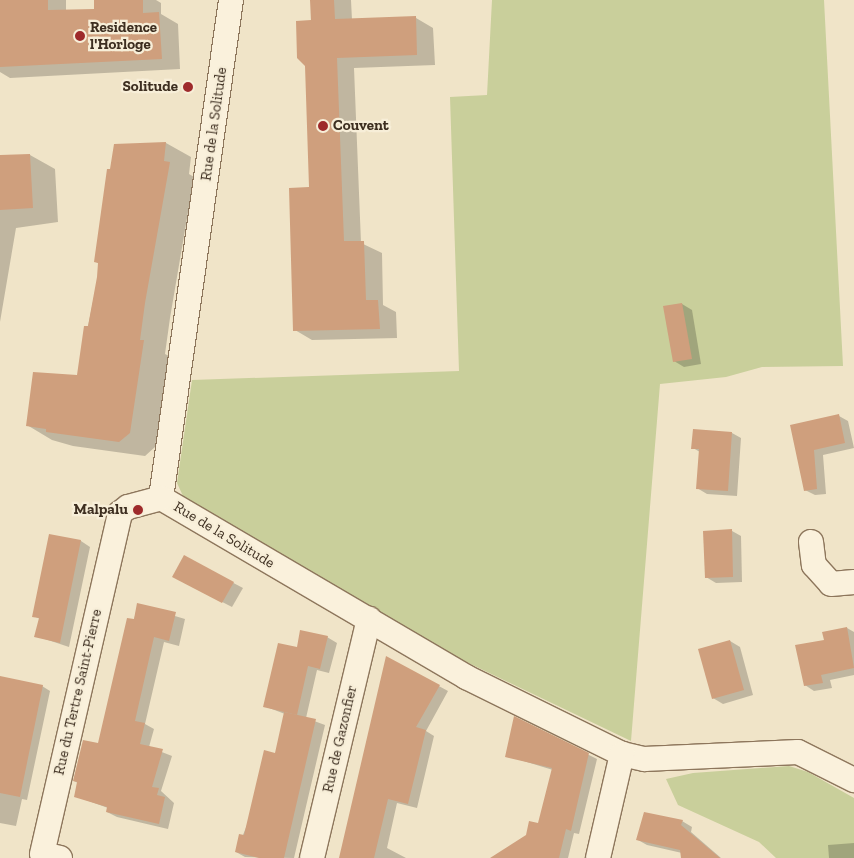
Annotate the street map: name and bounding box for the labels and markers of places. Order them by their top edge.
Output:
place label: Residence l'Horloge [90,18,157,53]
marker: Residence l'Horloge [74,30,86,42]
place label: Solitude [123,78,178,96]
marker: Solitude [182,81,194,93]
place label: Couvent [333,117,389,135]
marker: Couvent [317,120,329,132]
place label: Malpalu [74,501,128,519]
marker: Malpalu [132,504,144,516]

